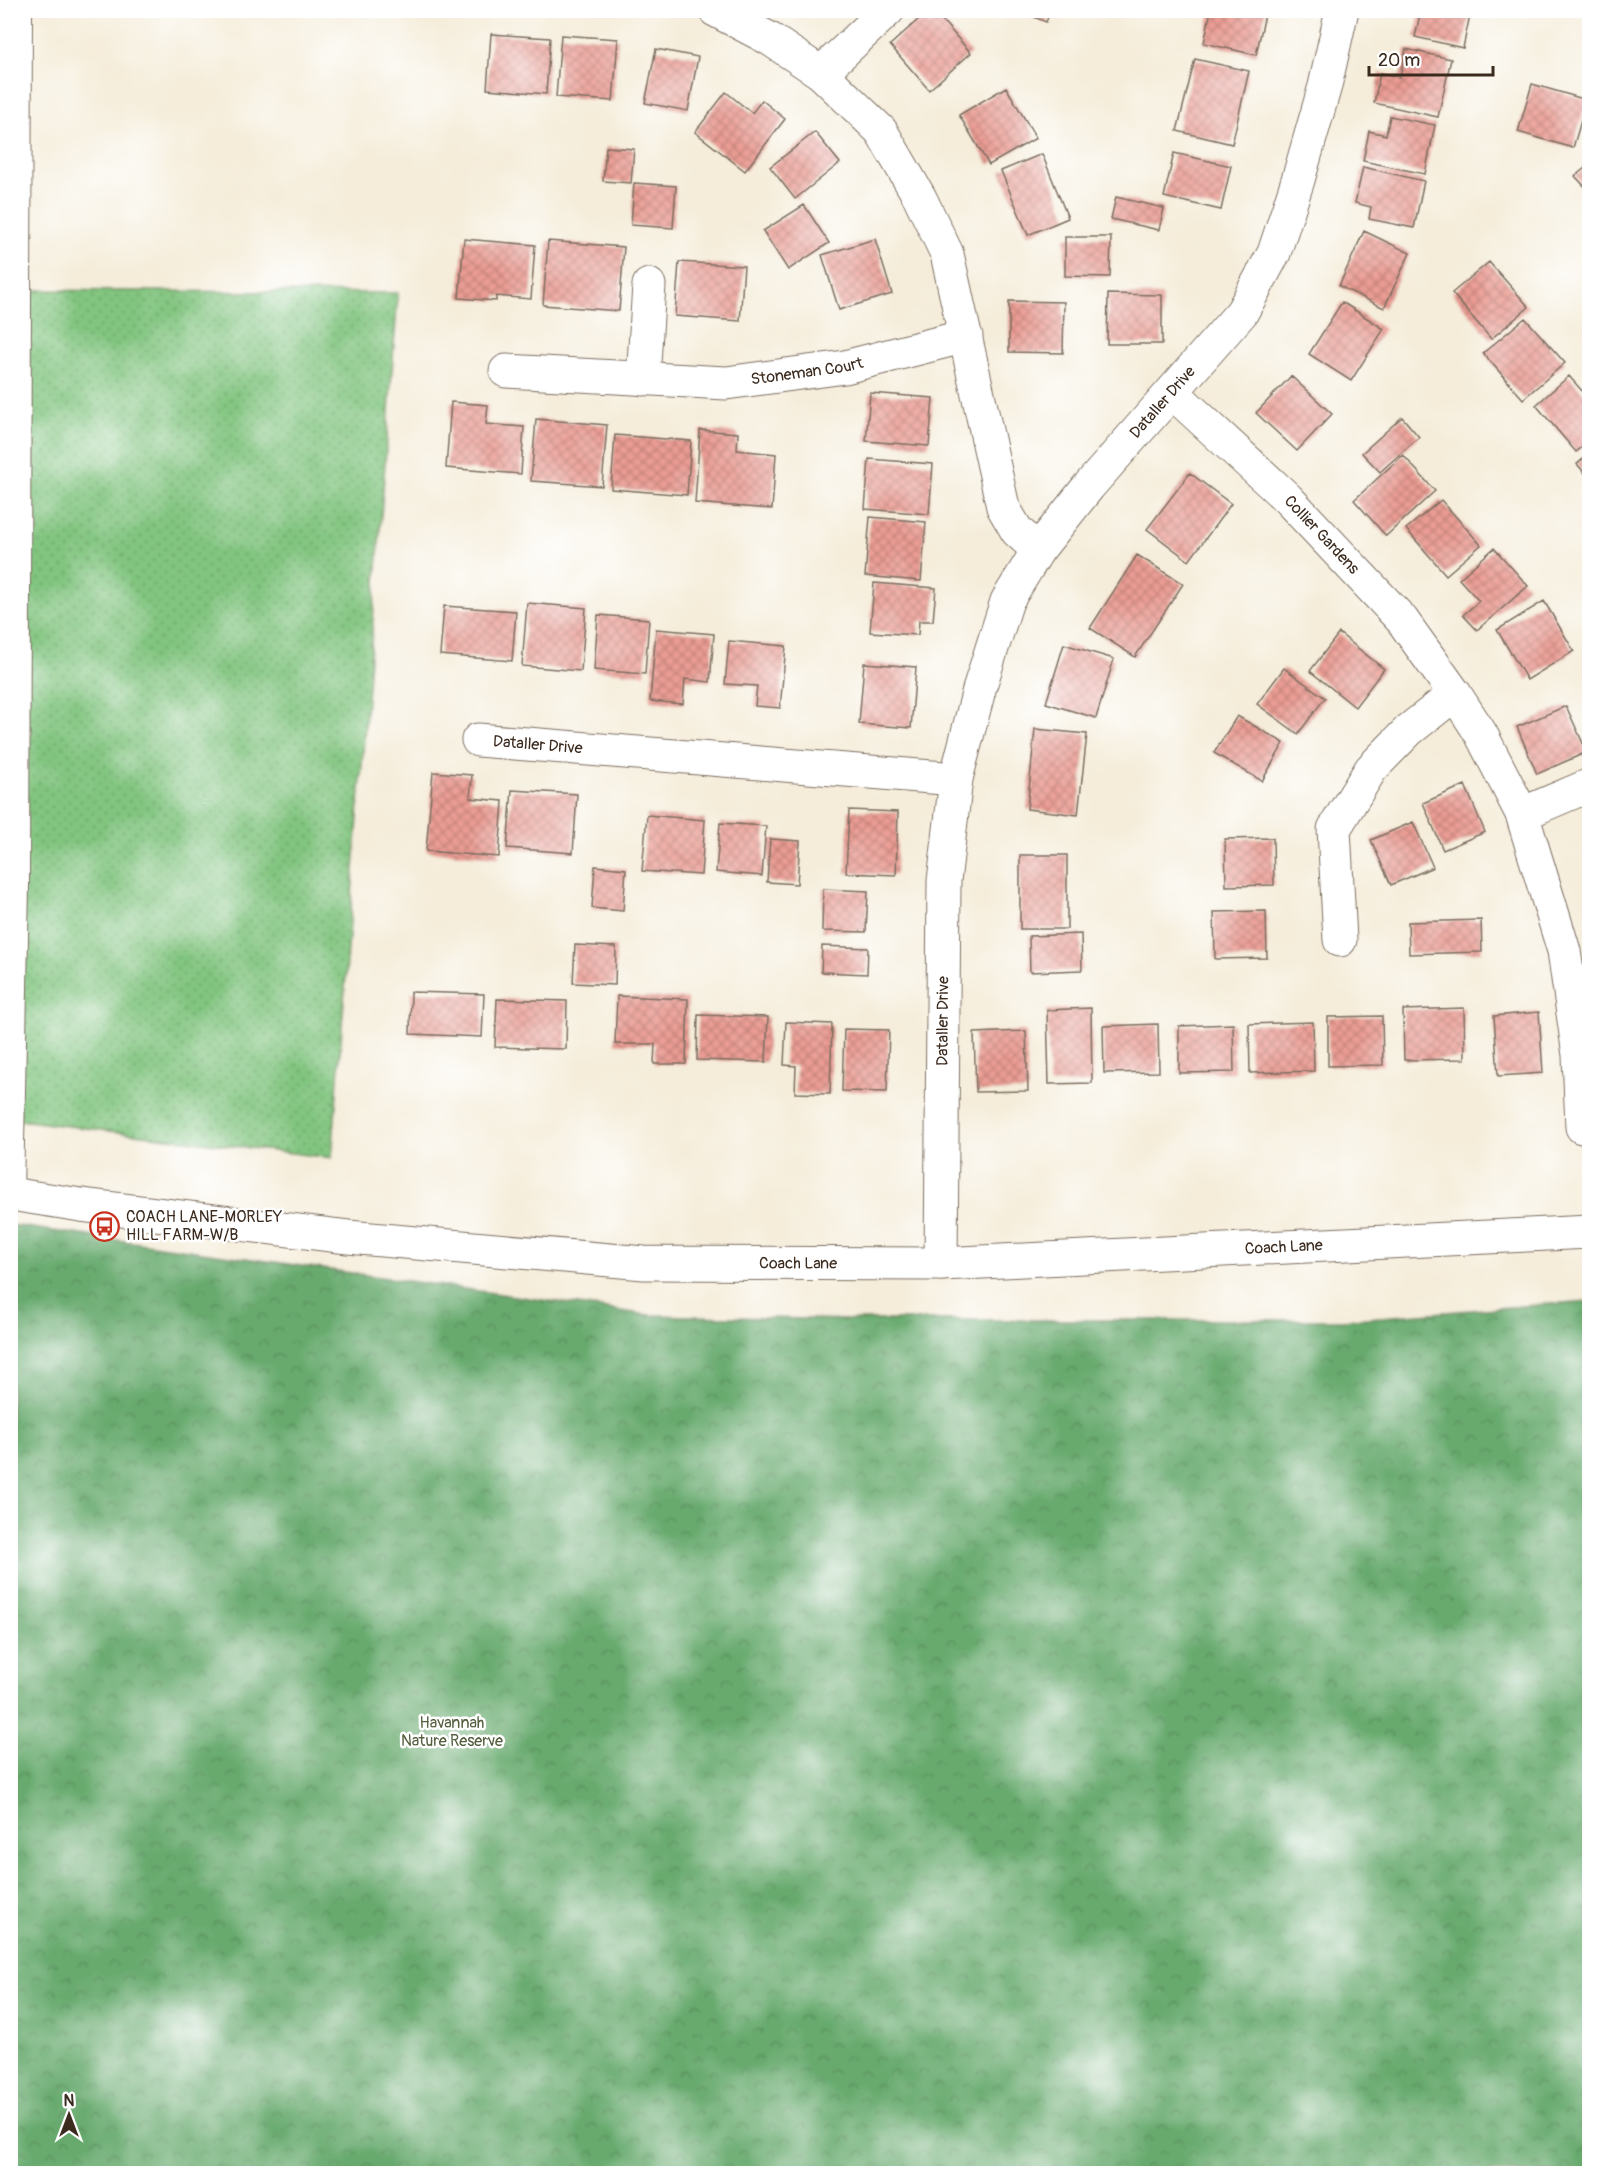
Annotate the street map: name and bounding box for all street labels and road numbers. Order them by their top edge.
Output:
street label: Stoneman Court [749,353,866,390]
street label: Dataller Drive [1125,362,1200,443]
street label: Collier Gardens [1280,491,1364,578]
street label: Dataller Drive [492,731,583,759]
street label: Dataller Drive [933,976,953,1066]
street label: Coach Lane [1244,1235,1323,1259]
street label: Coach Lane [759,1253,837,1274]

